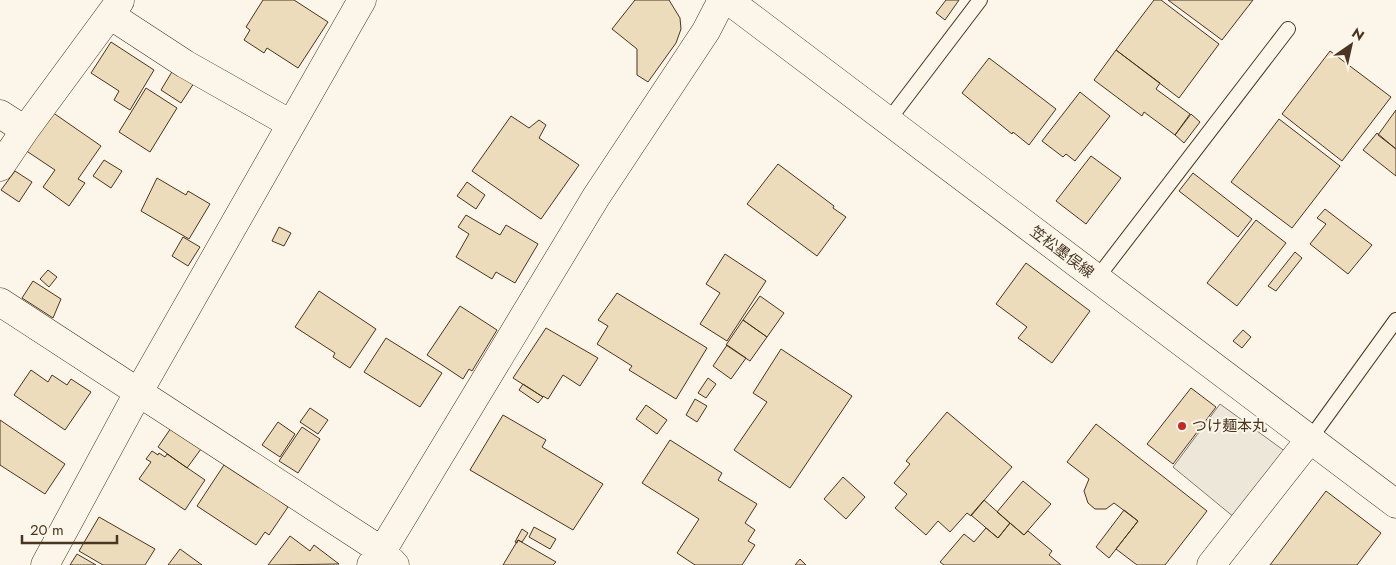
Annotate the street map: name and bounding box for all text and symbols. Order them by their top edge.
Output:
north arrow [1326,20,1376,70]
text: N [1348,23,1368,46]
street label: 笠松墨俣線 [1025,221,1099,283]
place label: つけ麺本丸 [1192,415,1267,437]
marker: つけ麺本丸 [1176,420,1188,432]
scale bar [22,512,118,544]
text: 20 m [30,519,64,541]

